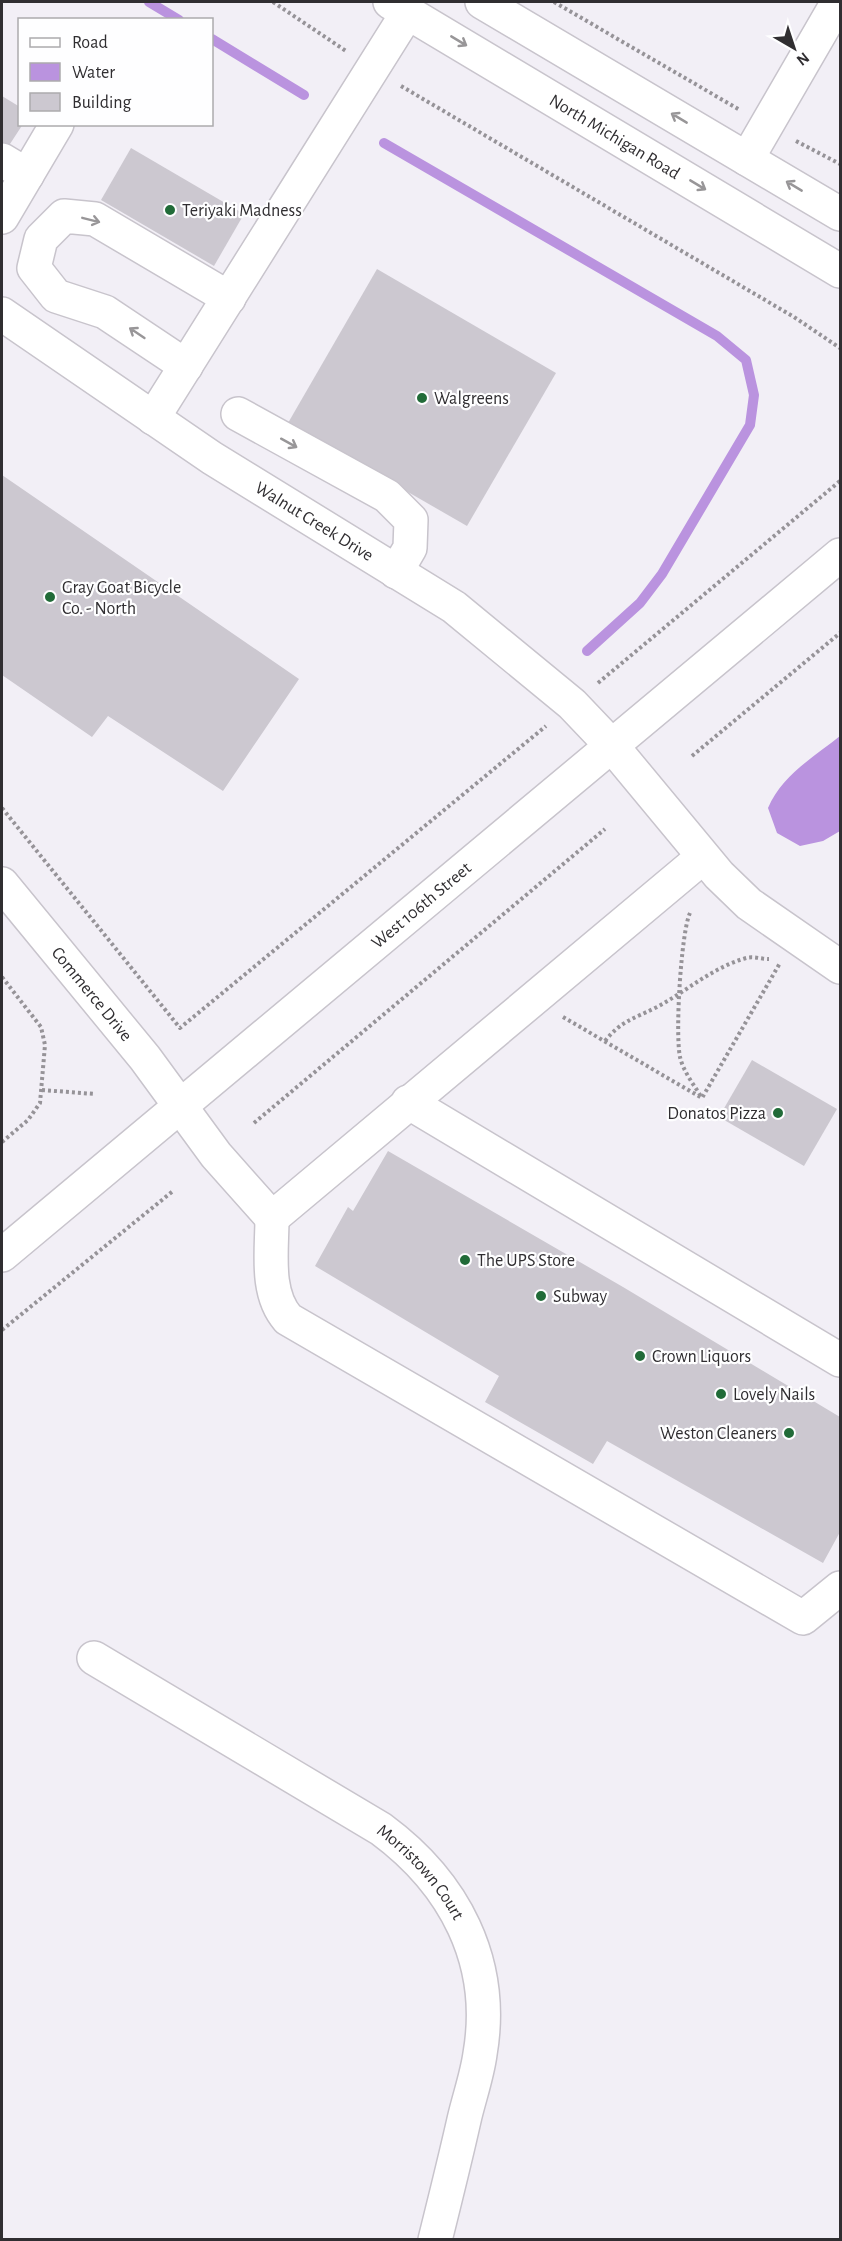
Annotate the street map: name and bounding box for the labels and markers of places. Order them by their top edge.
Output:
place label: Teriyaki Madness [182,202,302,220]
marker: Teriyaki Madness [163,203,177,217]
place label: Walgreens [434,390,509,408]
marker: Walgreens [415,391,429,405]
place label: Gray Goat Bicycle Co. - North [62,579,181,618]
marker: Gray Goat Bicycle Co. - North [43,590,57,604]
place label: Donatos Pizza [667,1105,766,1123]
marker: Donatos Pizza [771,1106,785,1120]
place label: The UPS Store [477,1252,575,1270]
marker: The UPS Store [458,1253,472,1267]
place label: Subway [553,1288,608,1306]
marker: Subway [534,1289,548,1303]
place label: Crown Liquors [652,1348,751,1366]
marker: Crown Liquors [633,1349,647,1363]
place label: Lovely Nails [733,1386,815,1404]
marker: Lovely Nails [714,1387,728,1401]
place label: Weston Cleaners [660,1425,777,1443]
marker: Weston Cleaners [782,1426,796,1440]

